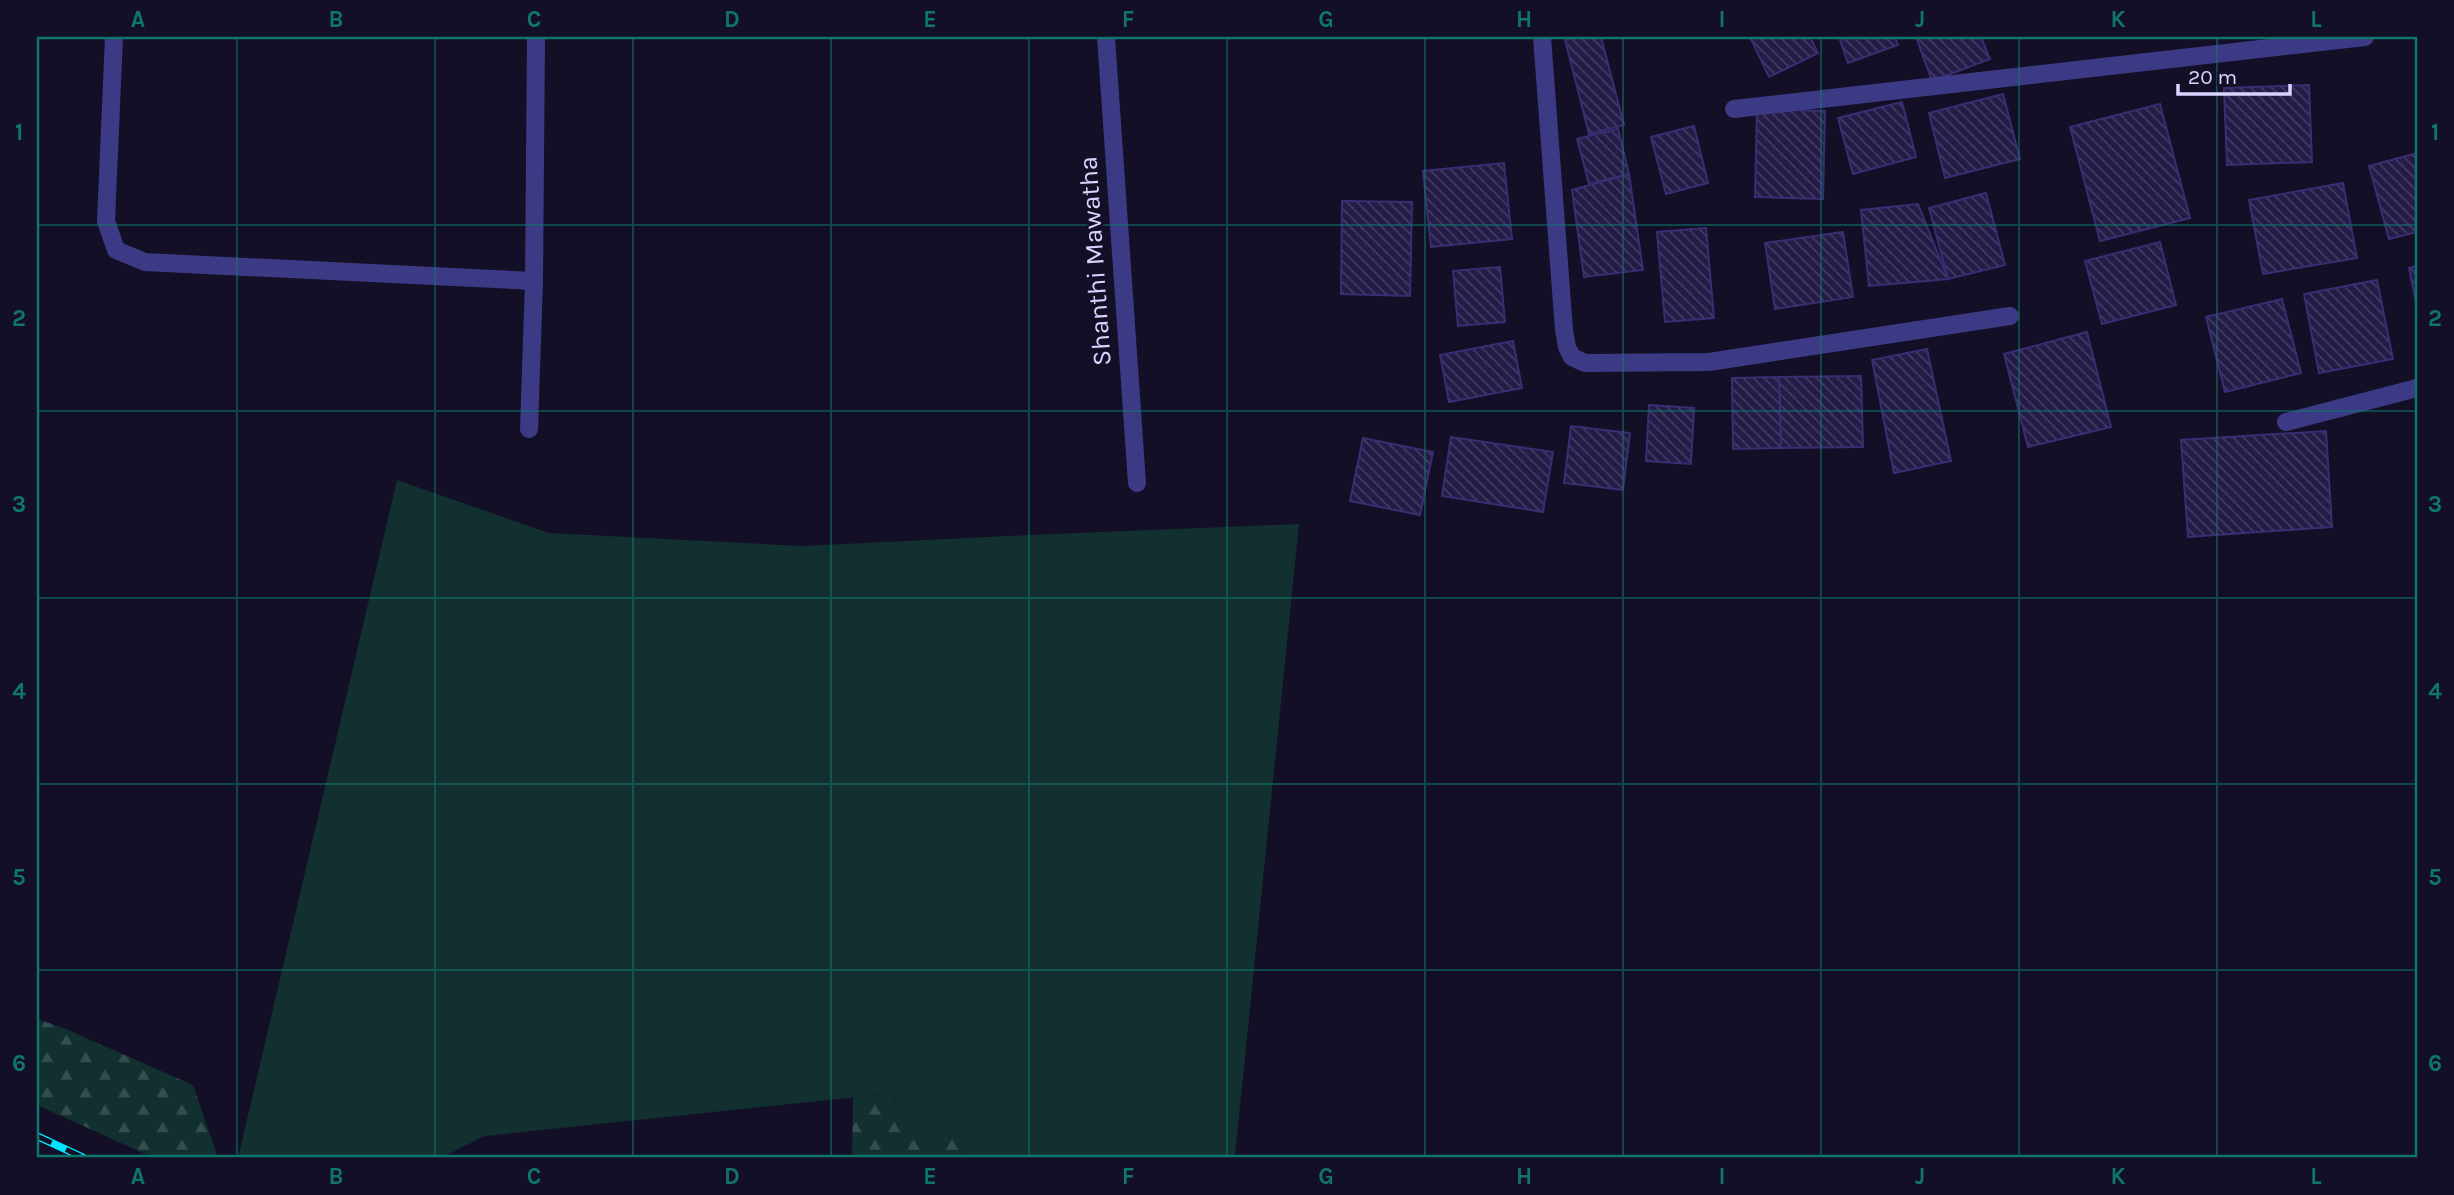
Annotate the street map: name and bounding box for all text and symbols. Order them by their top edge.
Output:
text: A [131,6,145,33]
text: B [329,6,343,33]
text: C [527,6,541,33]
text: D [724,6,740,33]
text: E [923,6,937,33]
text: F [1122,6,1134,33]
text: G [1318,6,1334,33]
text: H [1516,6,1532,33]
text: I [1718,6,1726,33]
text: J [1915,6,1925,33]
text: K [2110,6,2126,33]
text: L [2310,6,2322,33]
scale bar [2178,52,2290,96]
text: 20 m [2188,65,2237,89]
text: 1 [15,119,23,146]
text: 1 [2431,119,2439,146]
street label: Shanthi Mawatha [1072,155,1118,367]
text: 2 [12,305,26,332]
text: 2 [2428,305,2442,332]
text: 3 [12,491,26,518]
text: 3 [2428,491,2442,518]
text: 4 [12,678,26,705]
text: 4 [2428,678,2442,705]
text: 5 [12,864,26,891]
text: 5 [2428,864,2442,891]
text: 6 [12,1050,26,1077]
text: 6 [2428,1050,2442,1077]
text: A [131,1163,145,1190]
text: B [329,1163,343,1190]
text: C [527,1163,541,1190]
text: D [724,1163,740,1190]
text: E [923,1163,937,1190]
text: F [1122,1163,1134,1190]
text: G [1318,1163,1334,1190]
text: H [1516,1163,1532,1190]
text: I [1718,1163,1726,1190]
text: J [1915,1163,1925,1190]
text: K [2110,1163,2126,1190]
text: L [2310,1163,2322,1190]

